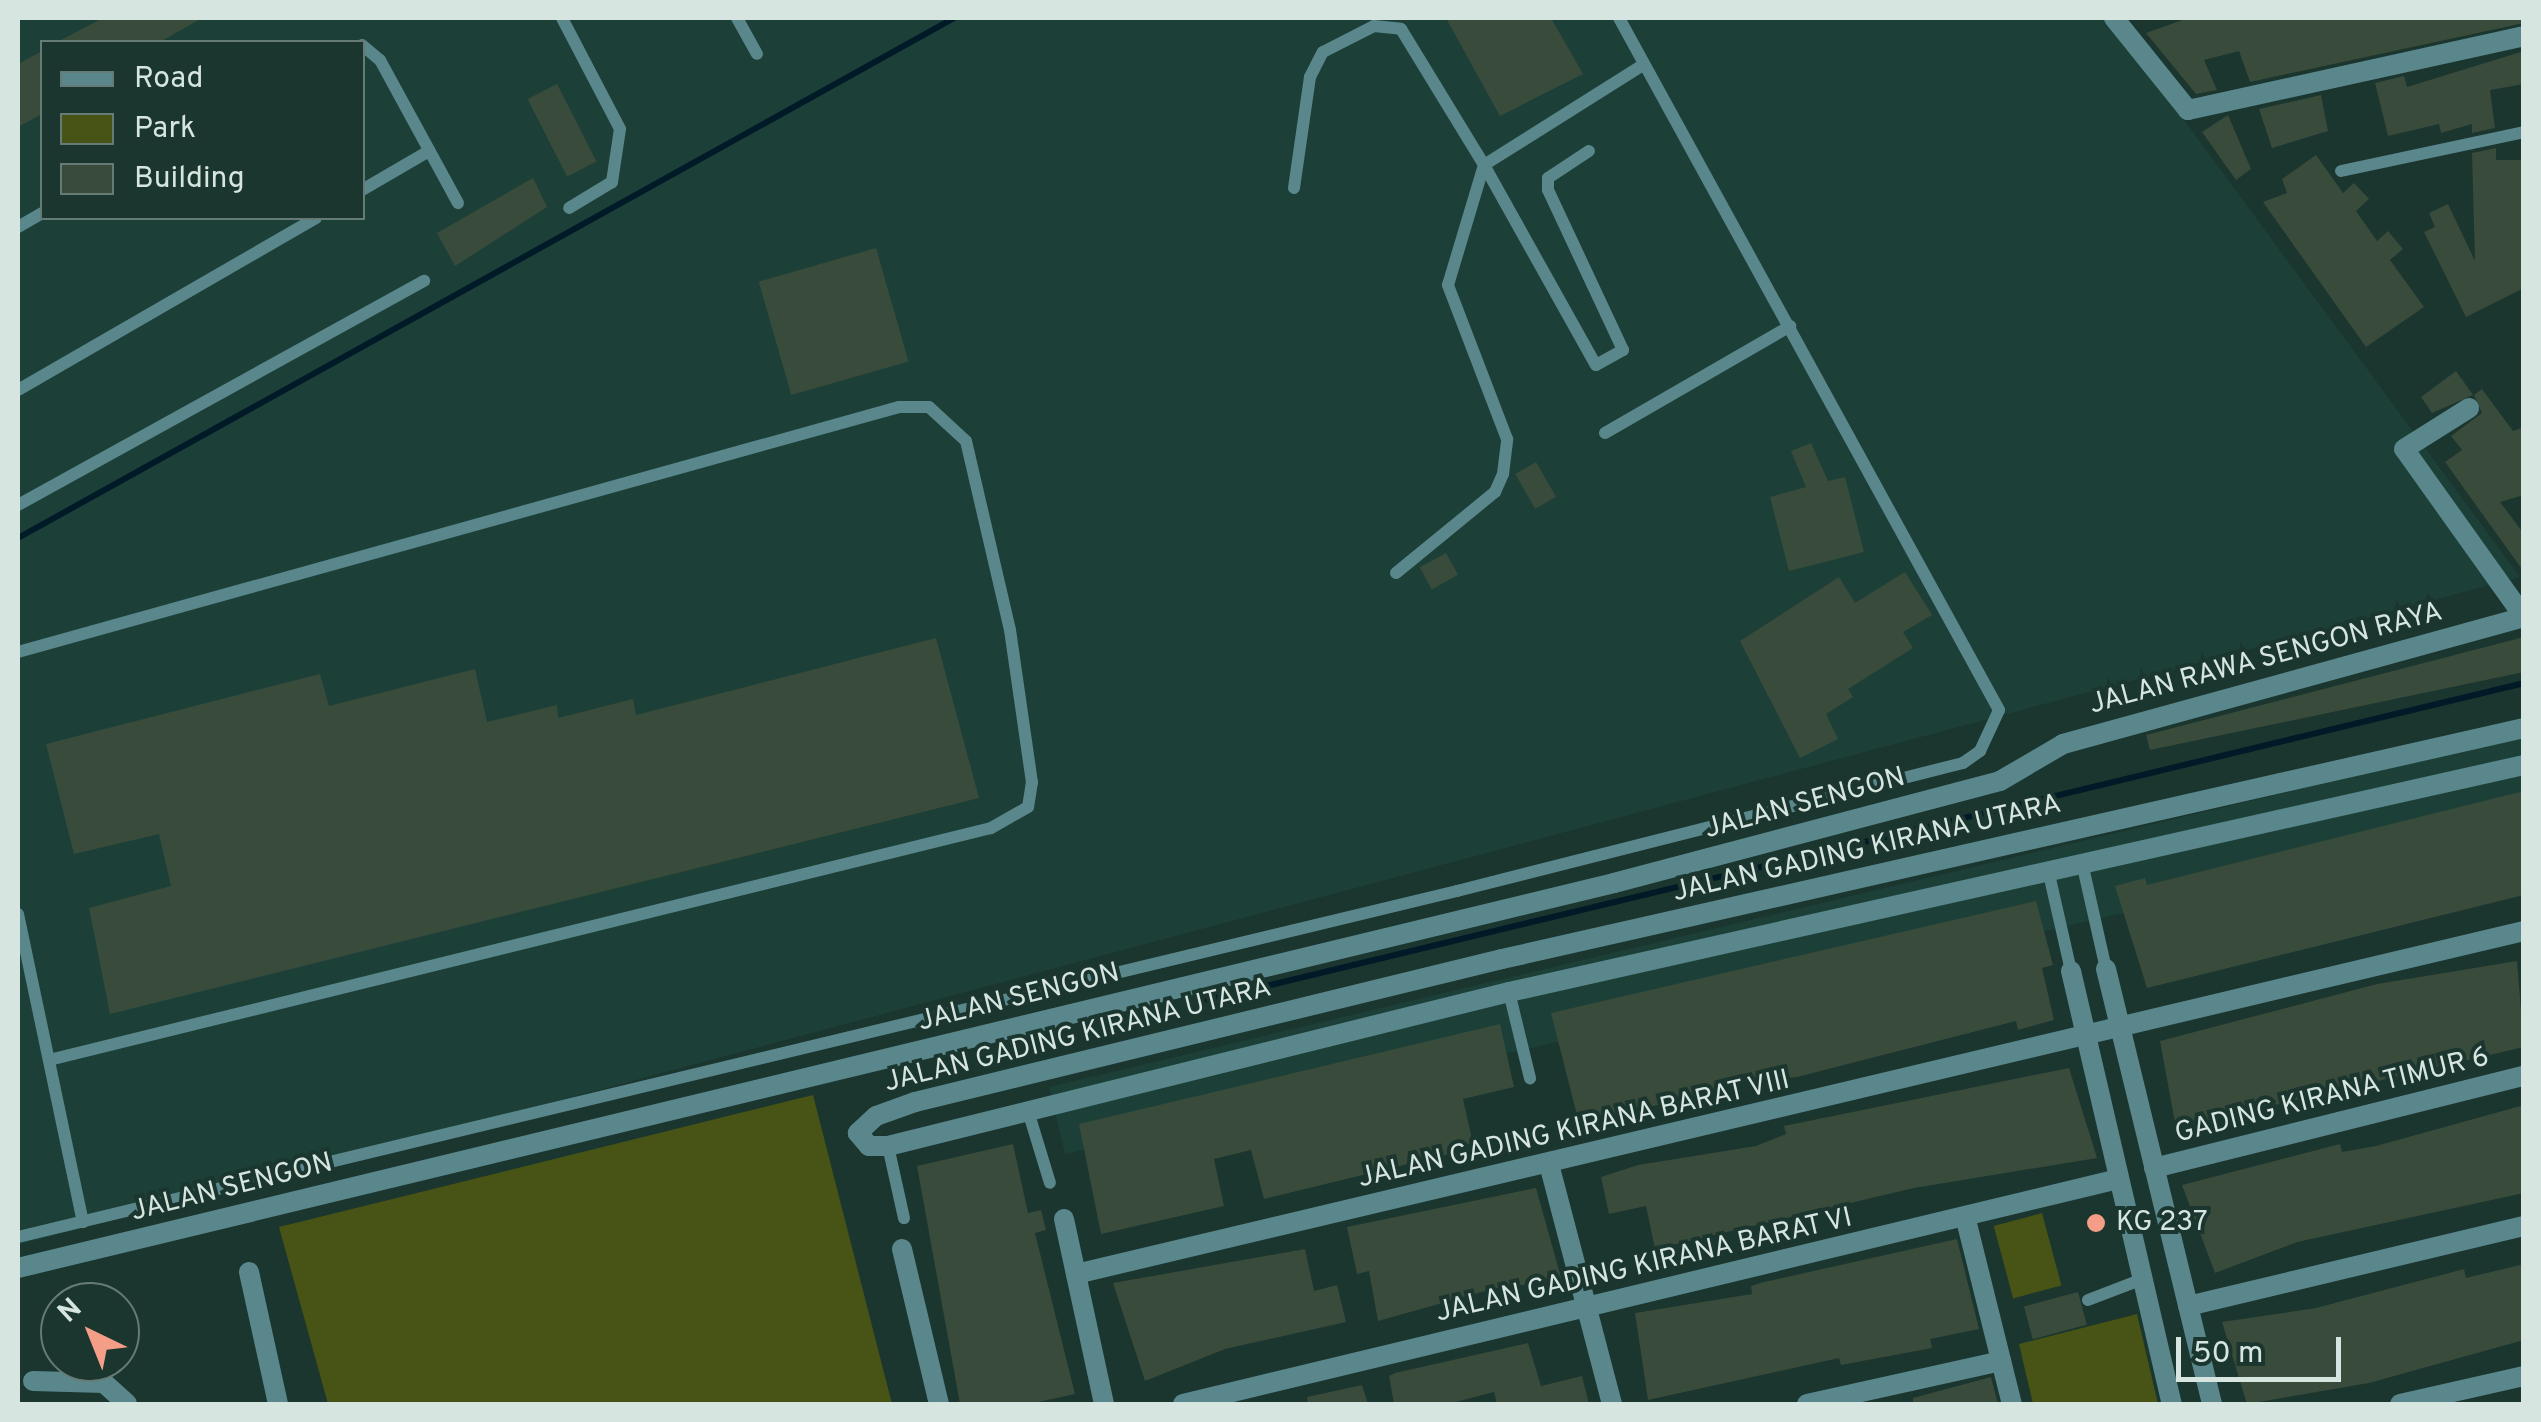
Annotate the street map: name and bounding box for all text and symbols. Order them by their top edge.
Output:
legend [40,40,365,220]
text: Road [134,61,203,98]
text: Park [134,111,196,148]
text: Building [134,161,245,198]
street label: JALAN RAWA SENGON RAYA [2085,596,2447,722]
street label: JALAN SENGON [1701,761,1909,847]
street label: JALAN GADING KIRANA UTARA [1669,788,2065,910]
street label: JALAN SENGON [915,957,1123,1039]
street label: JALAN GADING KIRANA UTARA [881,971,1275,1101]
street label: GADING KIRANA TIMUR 6 [2170,1040,2494,1152]
street label: JALAN GADING KIRANA BARAT VIII [1353,1064,1795,1196]
street label: JALAN SENGON [128,1147,336,1229]
street label: JALAN GADING KIRANA BARAT VI [1431,1201,1857,1331]
place label: KG 237 [2116,1206,2208,1240]
marker: KG 237 [2085,1212,2107,1234]
north arrow [40,1282,140,1382]
text: N [51,1292,91,1332]
scale bar [2181,1317,2346,1379]
text: 50 m [2193,1336,2263,1373]

